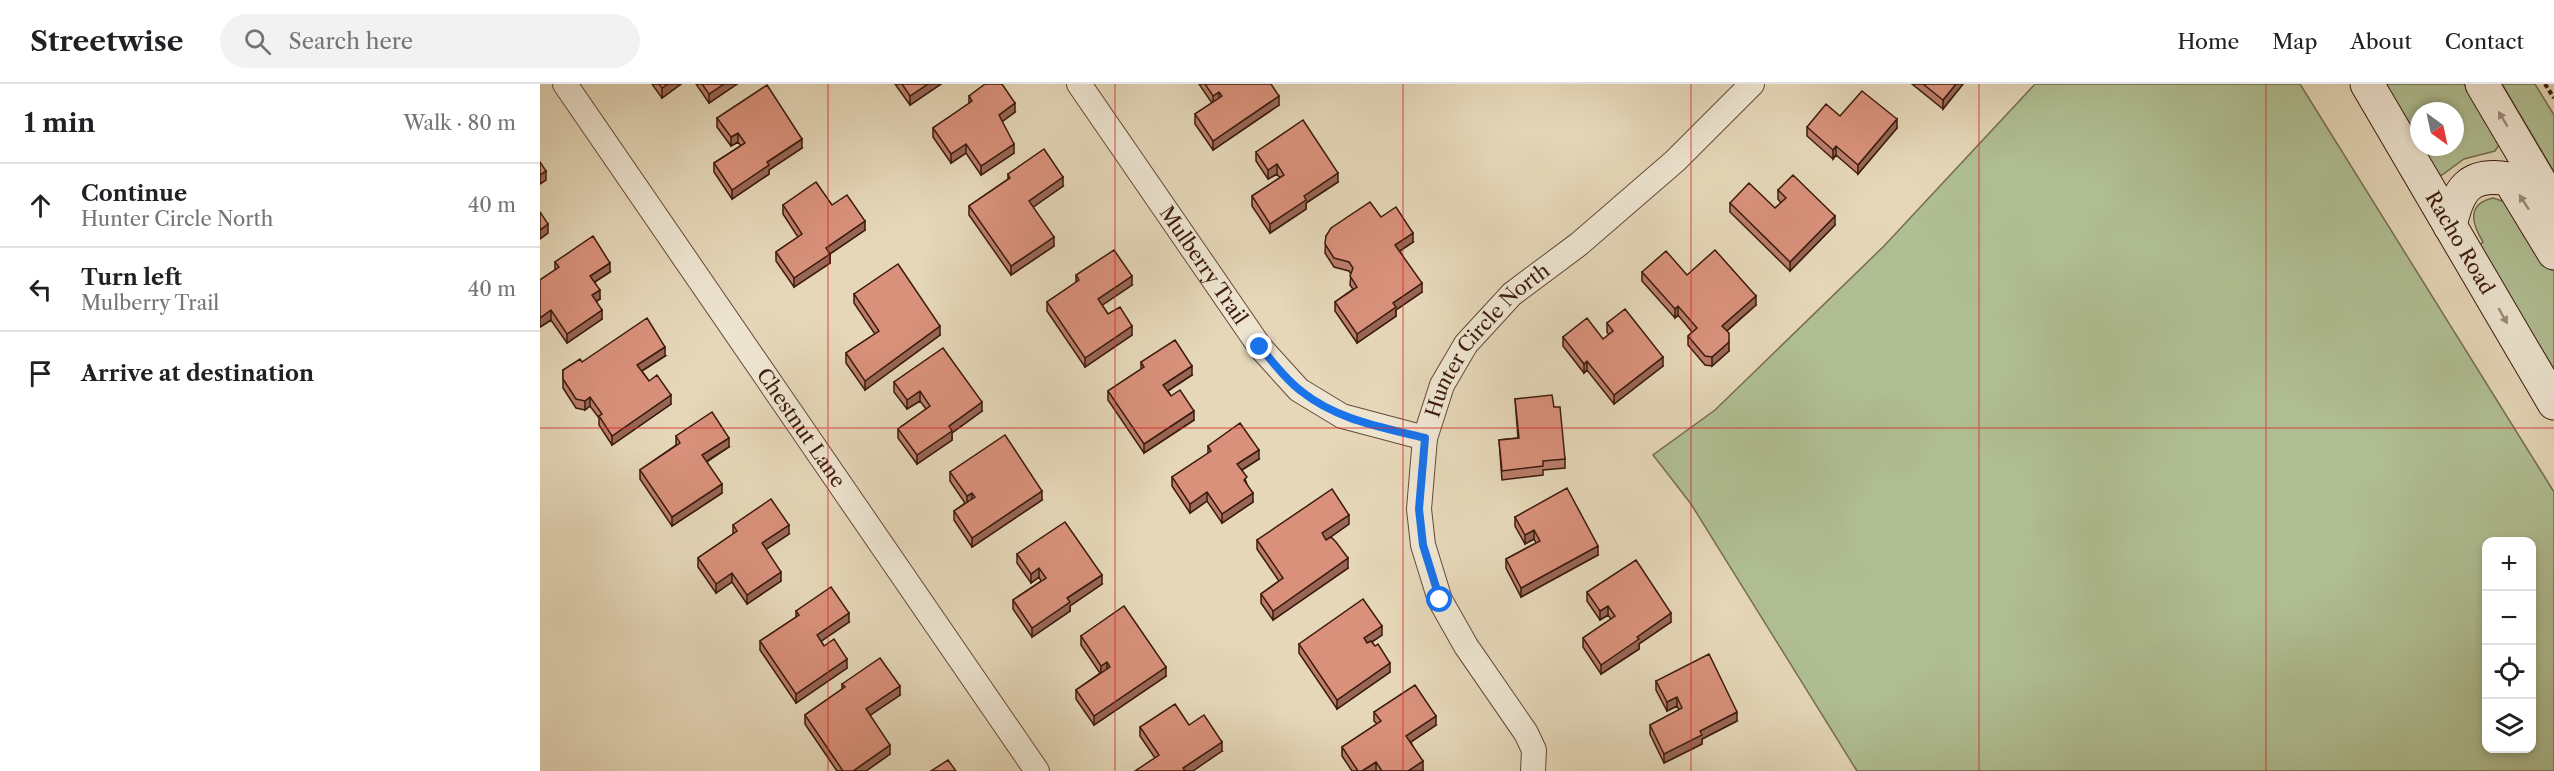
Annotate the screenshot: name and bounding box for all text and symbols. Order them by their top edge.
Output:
search box [220,14,640,68]
text: Streetwise [30,24,184,58]
icon: search [241,25,274,58]
text: Search here [289,28,413,55]
text: Home [2178,29,2239,54]
text: Map [2272,29,2317,54]
text: About [2350,29,2412,54]
text: Contact [2445,29,2524,54]
north arrow [2410,102,2464,156]
text: 1 min [24,107,95,139]
text: Walk · 80 m [403,111,516,135]
one-way arrow [2497,111,2508,127]
text: Continue [81,180,187,207]
street label: Racho Road [2421,187,2500,299]
icon: ahead [24,189,57,222]
text: 40 m [468,193,516,217]
one-way arrow [2518,195,2530,211]
street label: Mulberry Trail [1155,201,1253,329]
text: Hunter Circle North [81,207,273,231]
street label: Hunter Circle North [1420,258,1555,420]
text: Turn left [81,264,182,291]
icon: left [24,273,57,306]
text: 40 m [468,277,516,301]
text: Mulberry Trail [81,291,219,315]
one-way arrow [2498,308,2508,325]
route end [1246,333,1272,359]
icon: arrive [24,357,57,390]
text: Arrive at destination [81,360,314,387]
street label: Chestnut Lane [752,363,851,492]
map controls [2482,537,2536,753]
button: + [2482,537,2536,591]
route start [1426,586,1452,612]
button: − [2482,591,2536,645]
button: locate [2482,645,2536,699]
button: layers [2482,699,2536,753]

